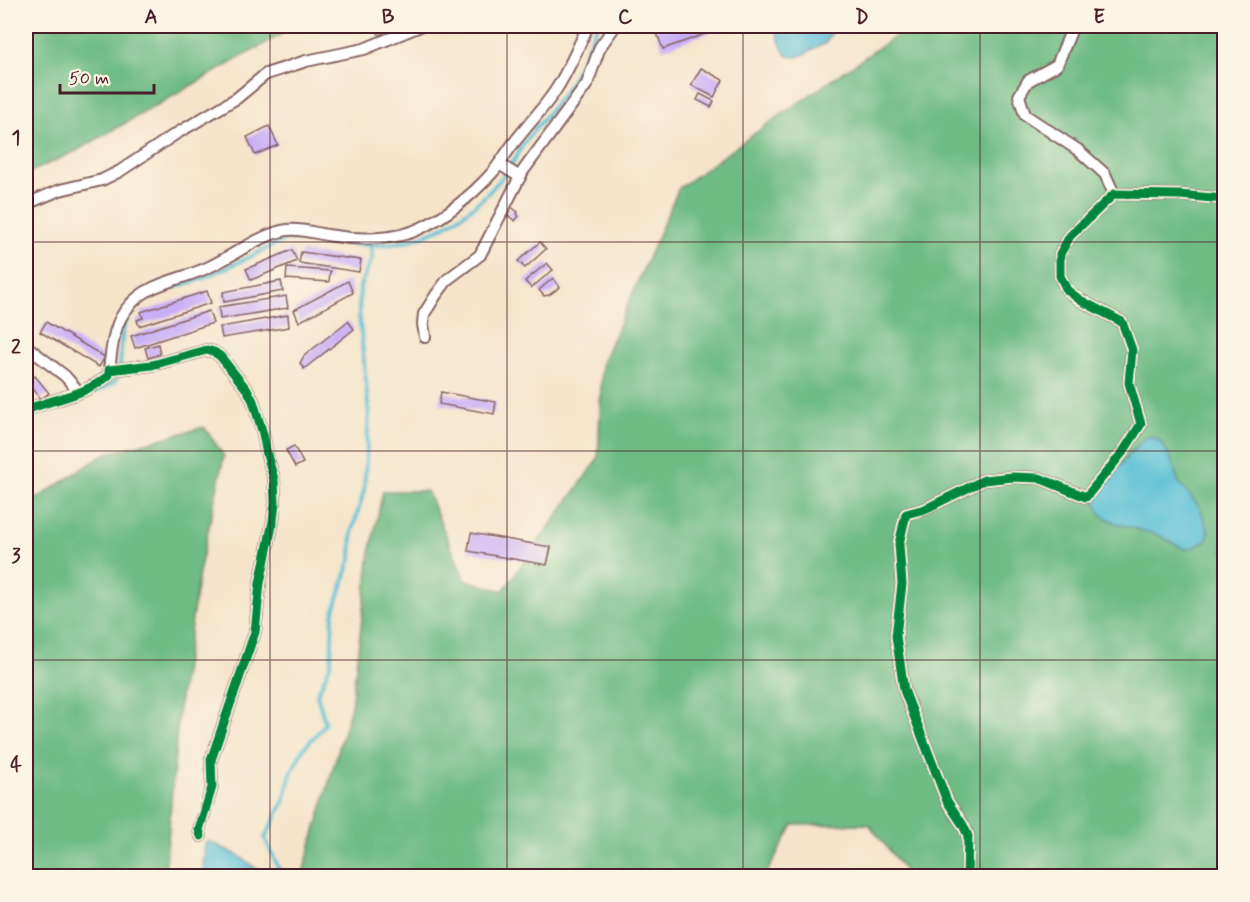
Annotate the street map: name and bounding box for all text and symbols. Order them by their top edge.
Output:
text: A [144,4,158,31]
text: B [382,4,395,31]
text: C [618,4,633,31]
text: D [855,4,869,31]
text: E [1093,4,1105,31]
scale bar [60,57,154,95]
text: 50 m [69,67,109,91]
text: 1 [12,125,20,152]
text: 2 [11,334,21,361]
text: 3 [11,543,21,570]
text: 4 [10,752,22,779]

